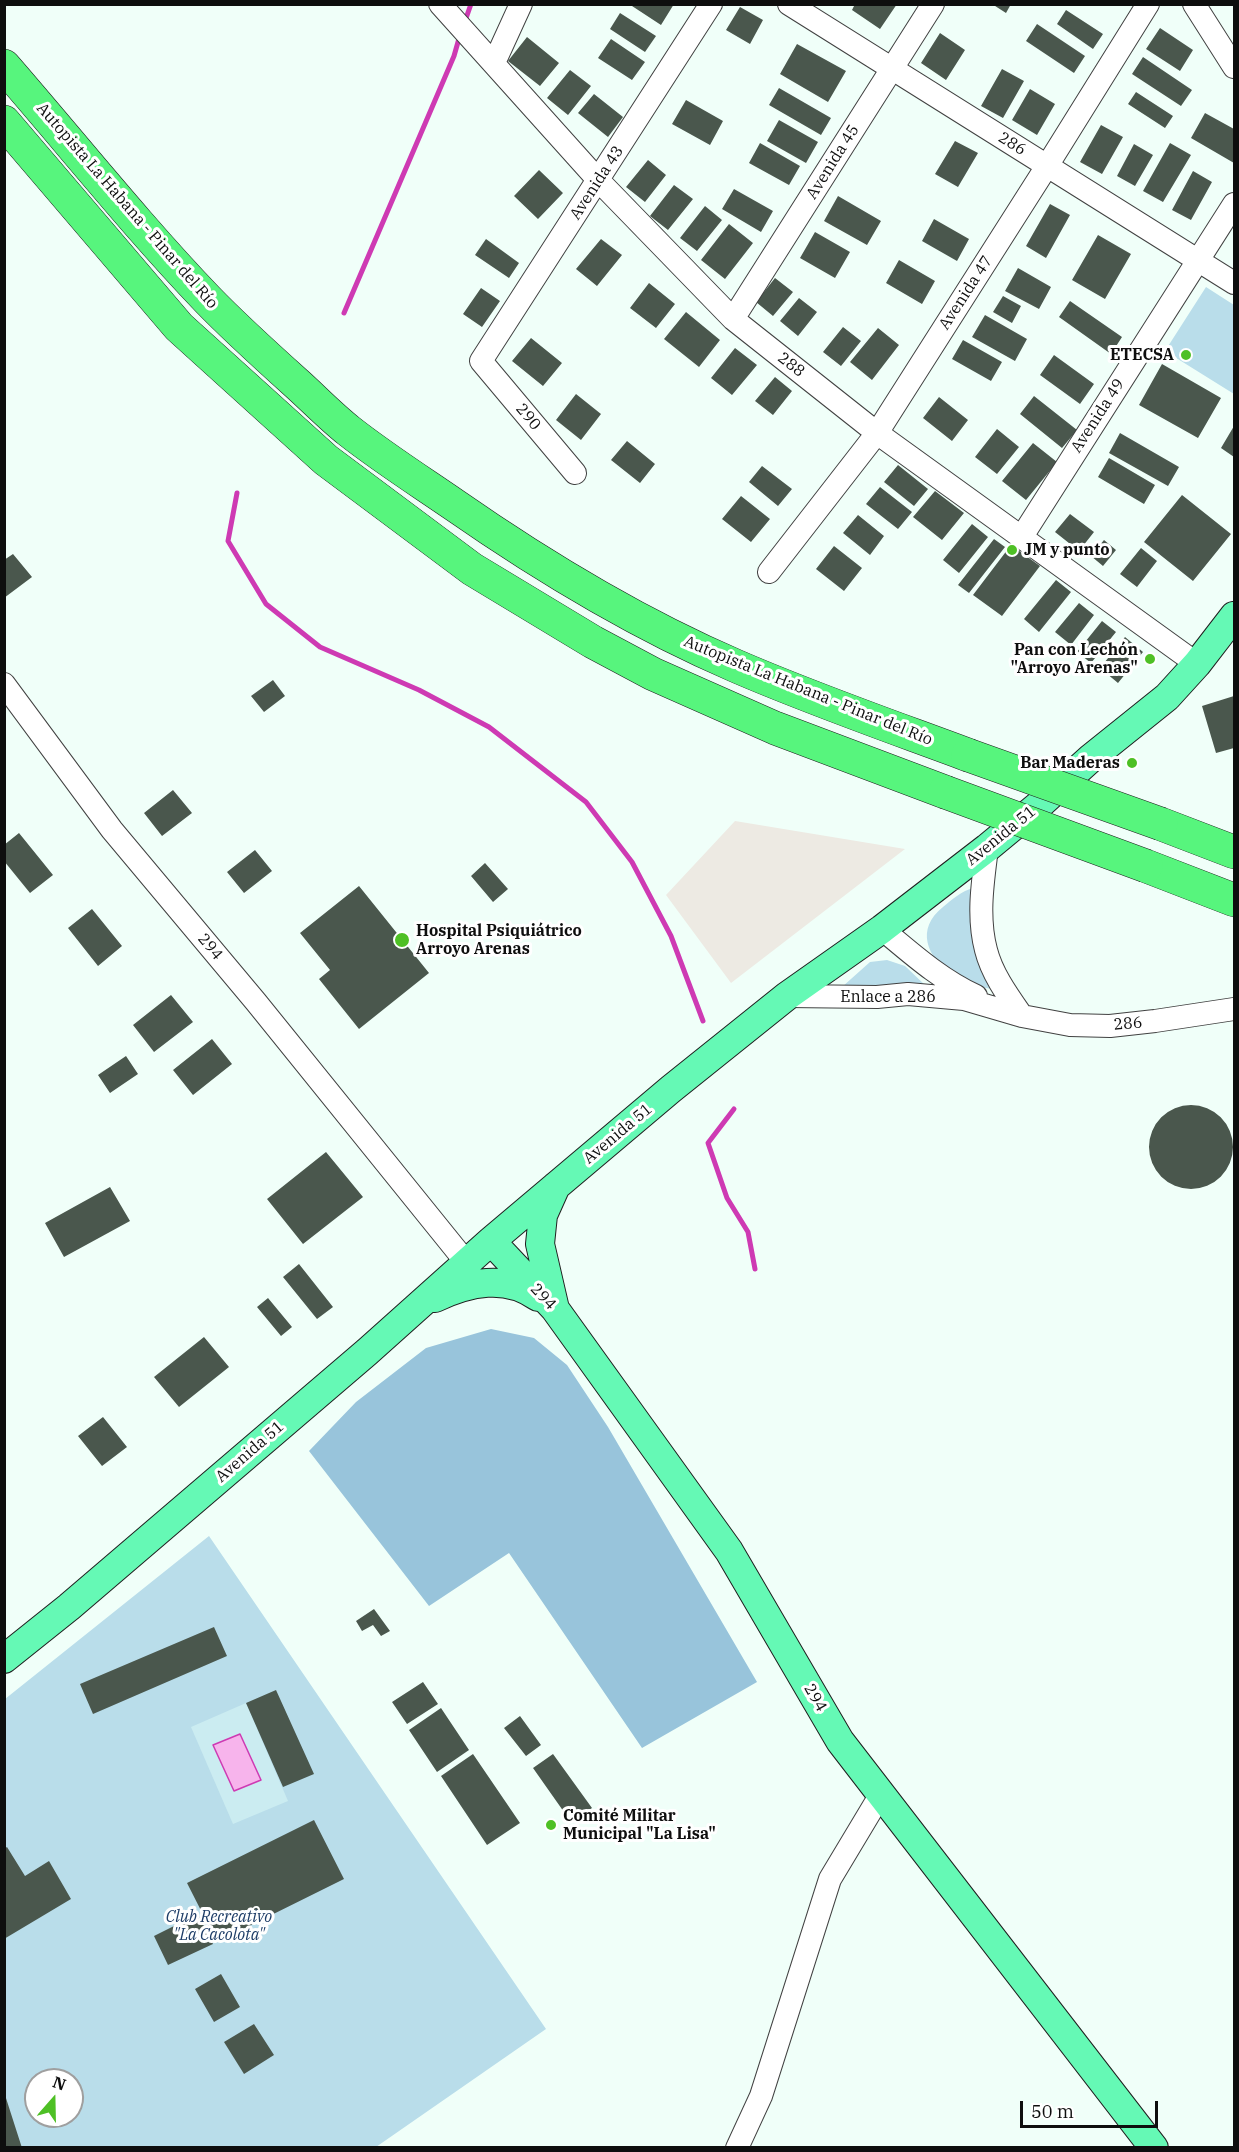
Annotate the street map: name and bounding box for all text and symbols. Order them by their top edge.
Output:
street label: Autopista La Habana - Pinar del Río [32,99,222,313]
street label: Avenida 45 [803,121,863,203]
street label: 286 [995,128,1029,160]
street label: Avenida 43 [566,142,628,224]
street label: Avenida 47 [935,252,997,334]
place label: ETECSA [1110,345,1174,365]
marker: ETECSA [1179,348,1193,362]
street label: 288 [774,349,808,381]
street label: Avenida 49 [1067,375,1129,457]
street label: 290 [511,400,545,434]
place label: JM y punto [1024,540,1109,560]
marker: JM y punto [1005,543,1019,557]
street label: Autopista La Habana - Pinar del Río [681,632,935,750]
place label: Pan con Lechón "Arroyo Arenas" [1010,640,1138,678]
marker: Pan con Lechón "Arroyo Arenas" [1143,652,1157,666]
place label: Bar Maderas [1020,753,1120,773]
marker: Bar Maderas [1125,756,1139,770]
street label: Avenida 51 [962,802,1040,870]
place label: Hospital Psiquiátrico Arroyo Arenas [416,921,582,959]
street label: 294 [193,930,227,964]
marker: Hospital Psiquiátrico Arroyo Arenas [393,931,411,949]
street label: Enlace a 286 [840,987,936,1007]
street label: 286 [1113,1013,1143,1035]
street label: Avenida 51 [580,1100,656,1168]
street label: 294 [526,1280,560,1314]
street label: Avenida 51 [212,1417,288,1487]
street label: 294 [799,1681,831,1715]
place label: Comité Militar Municipal "La Lisa" [563,1806,716,1844]
marker: Comité Militar Municipal "La Lisa" [544,1818,558,1832]
park label: Club Recreativo "La Cacolota" [166,1907,272,1945]
north arrow [24,2068,84,2128]
text: N [50,2071,69,2095]
scale bar [1023,2089,1161,2127]
text: 50 m [1031,2100,1074,2123]

